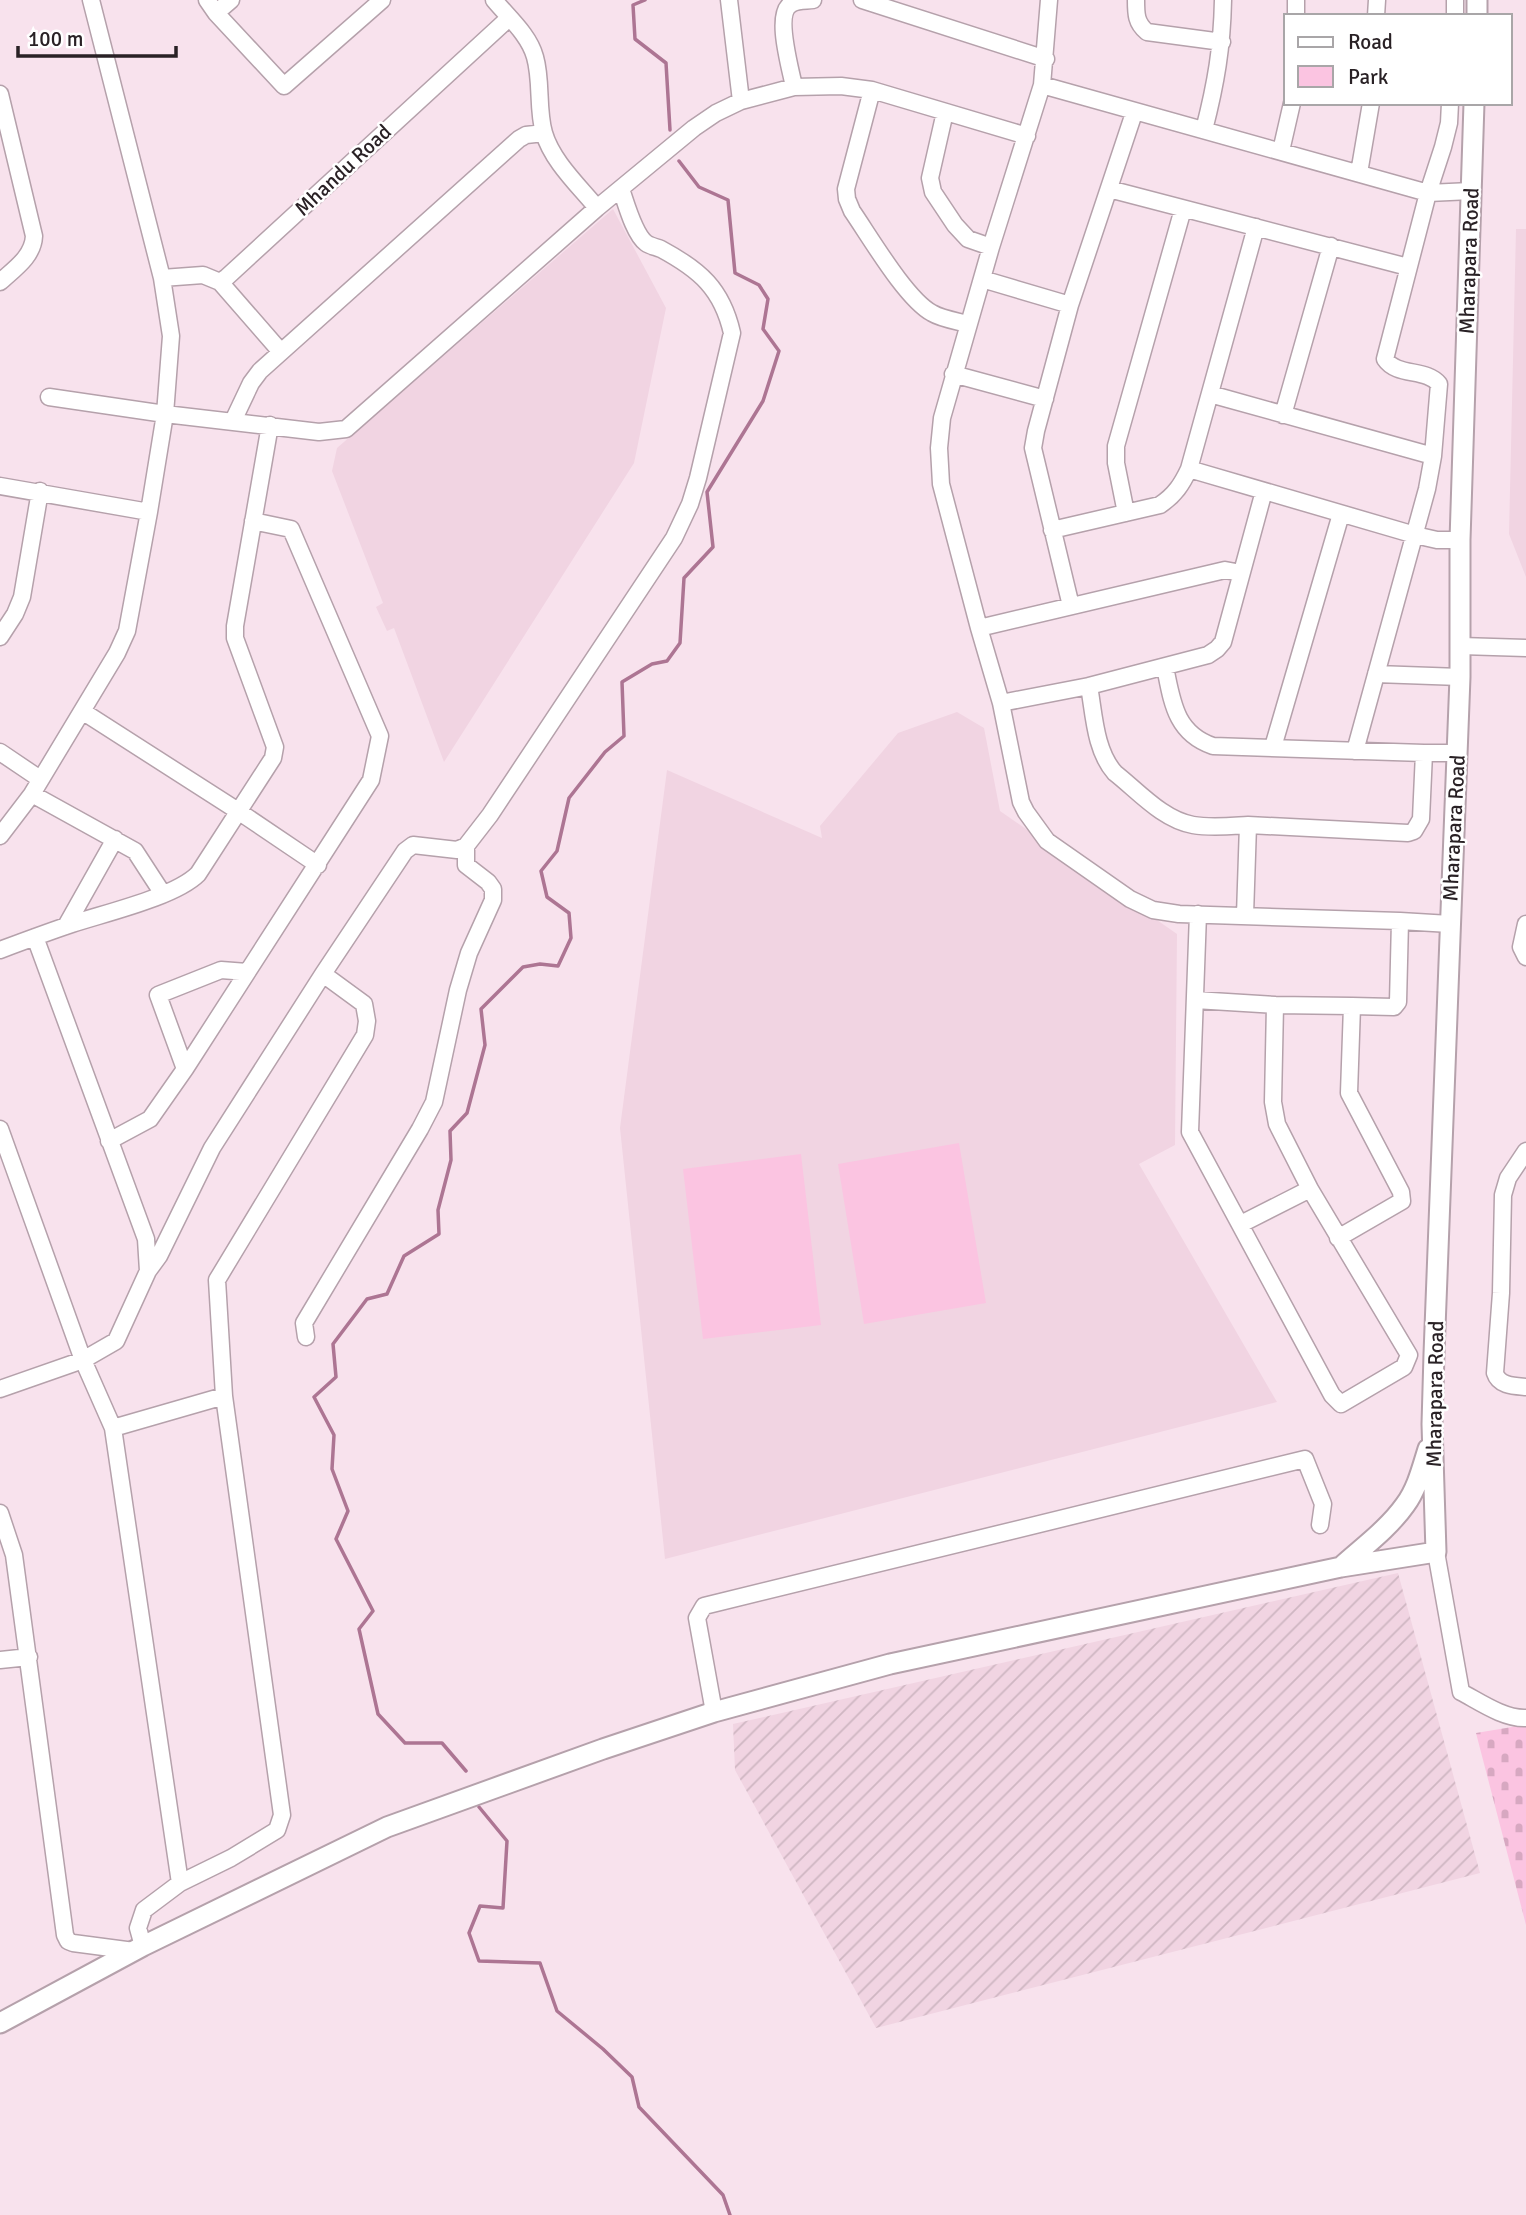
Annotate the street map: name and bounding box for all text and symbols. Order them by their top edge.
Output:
scale bar [18,14,175,58]
legend [1284,14,1512,105]
text: 100 m [28,26,83,52]
text: Road [1348,29,1393,55]
text: Park [1348,64,1389,90]
street label: Mhandu Road [289,119,397,221]
street label: Mharapara Road [1453,187,1485,335]
street label: Mharapara Road [1437,754,1471,902]
street label: Mharapara Road [1421,1320,1449,1468]

